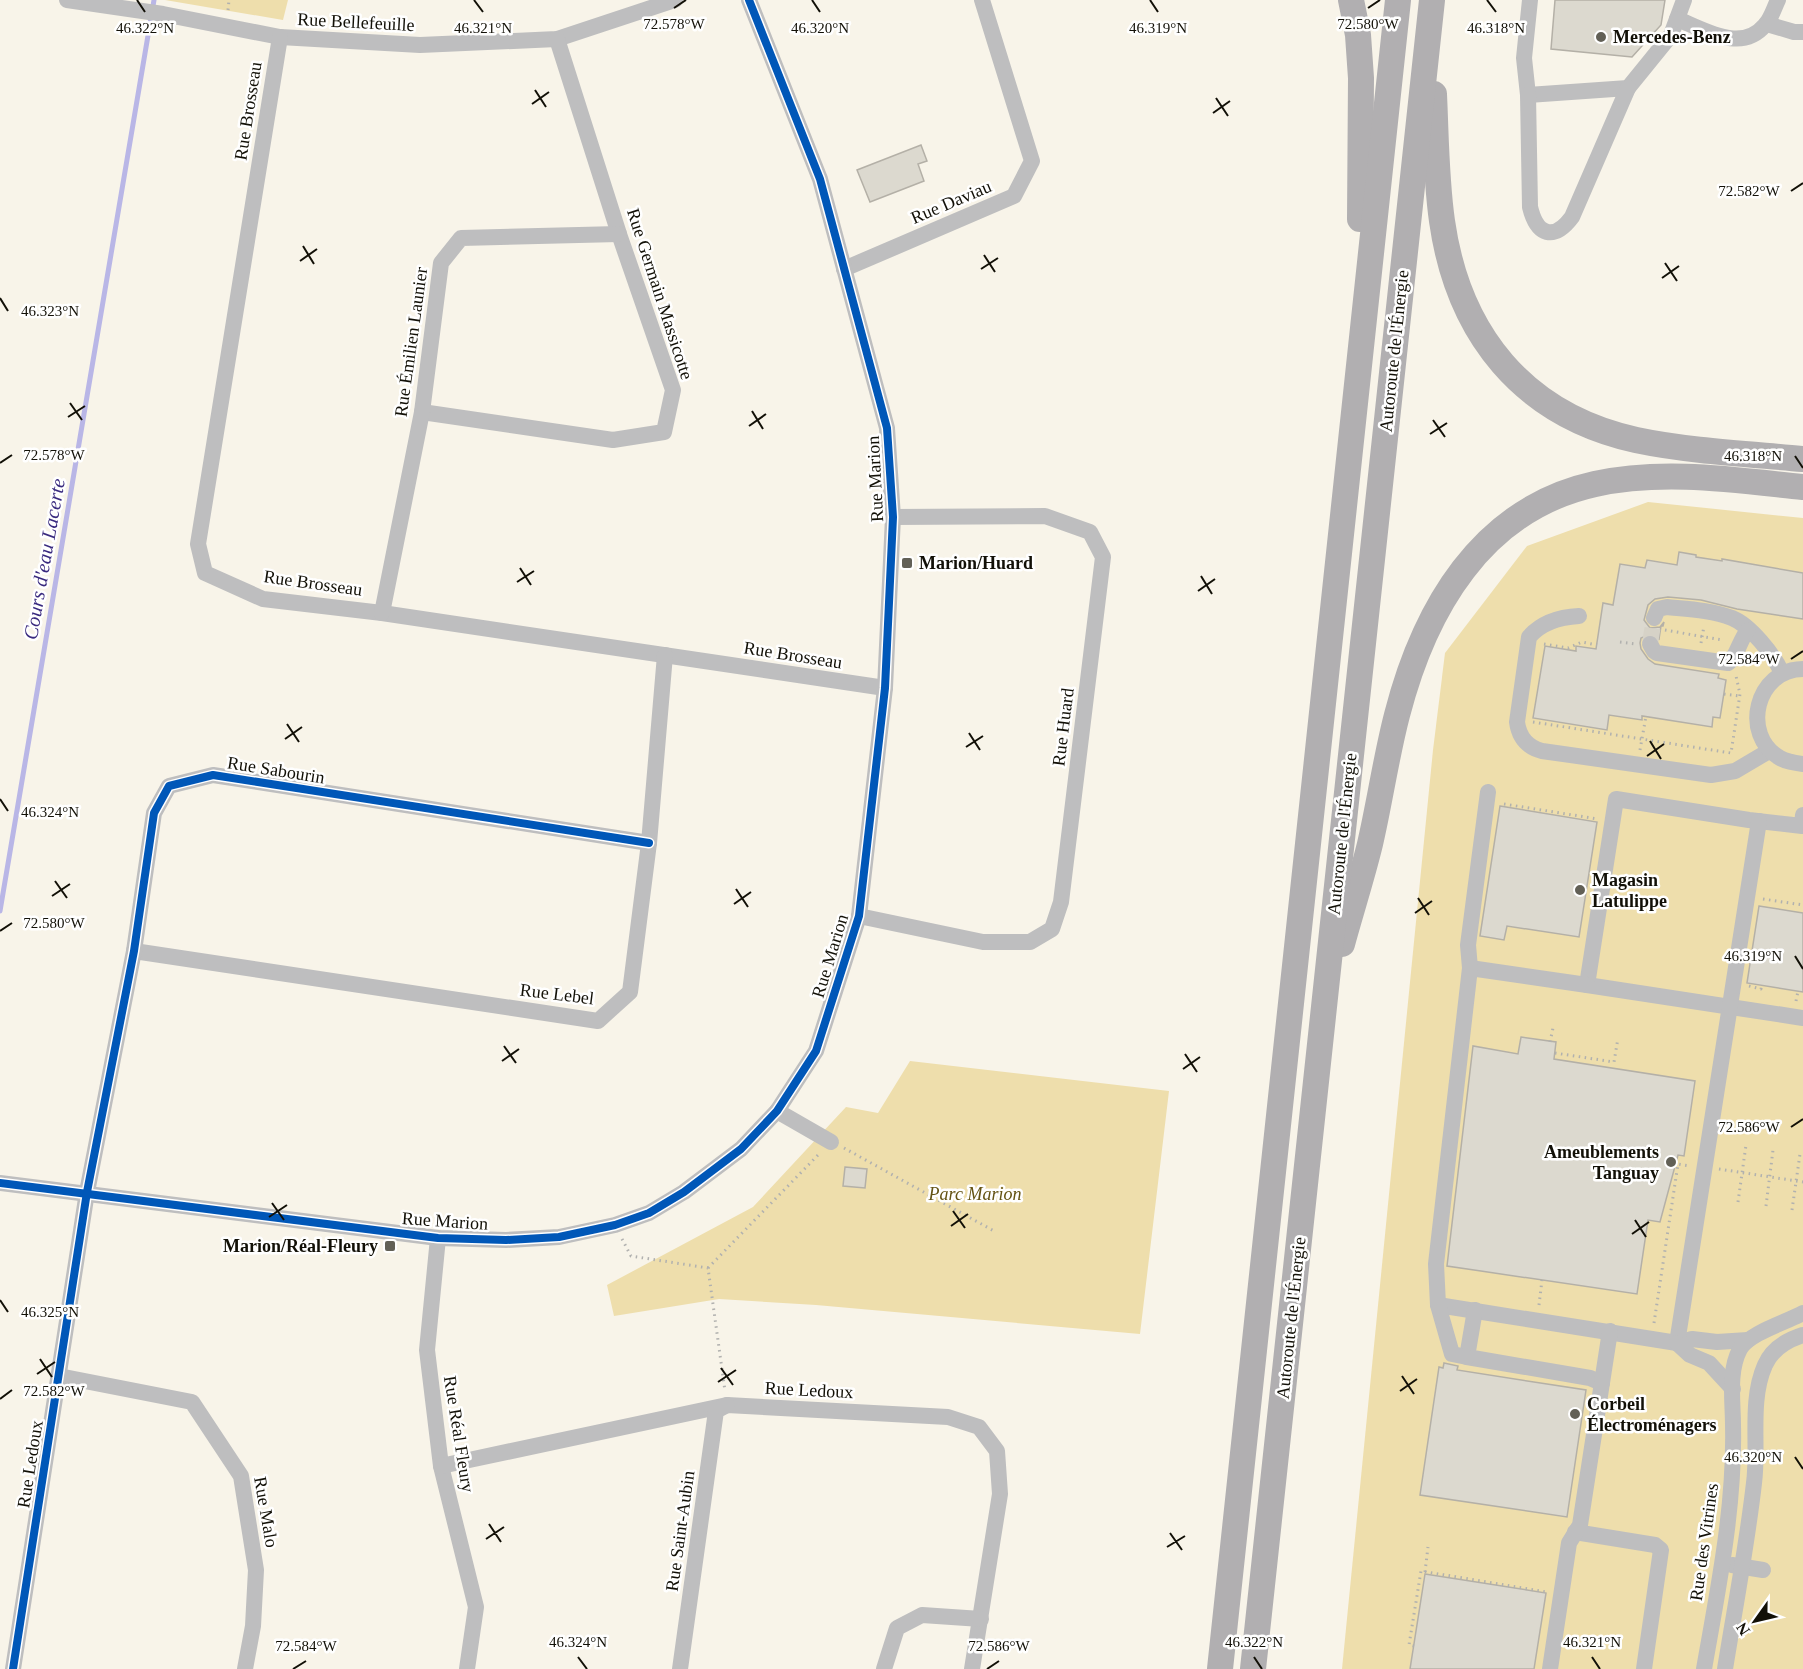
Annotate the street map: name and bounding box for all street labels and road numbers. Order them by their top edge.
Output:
street label: Rue Bellefeuille [297,9,415,35]
street label: Rue Brosseau [230,60,266,162]
street label: Rue Daviau [908,176,994,228]
street label: Rue Germain Massicotte [623,206,697,382]
street label: Rue Émilien Launier [390,266,431,418]
street label: Autoroute de l'Énergie [1375,269,1412,433]
street label: Rue Marion [863,435,887,523]
street label: Rue Brosseau [262,566,364,600]
street label: Rue Brosseau [742,637,844,673]
street label: Rue Huard [1048,687,1078,767]
street label: Rue Sabourin [226,752,326,788]
street label: Autoroute de l'Énergie [1323,752,1360,916]
street label: Rue Marion [808,912,852,1000]
street label: Rue Lebel [519,980,595,1008]
street label: Rue Marion [401,1208,489,1234]
street label: Autoroute de l'Énergie [1272,1236,1309,1400]
street label: Rue Réal Fleury [440,1374,478,1494]
street label: Rue Ledoux [764,1378,854,1402]
street label: Rue Ledoux [13,1419,47,1509]
street label: Rue Saint-Aubin [662,1469,698,1593]
street label: Rue Malo [250,1475,282,1549]
street label: Rue des Vitrines [1686,1482,1722,1602]

